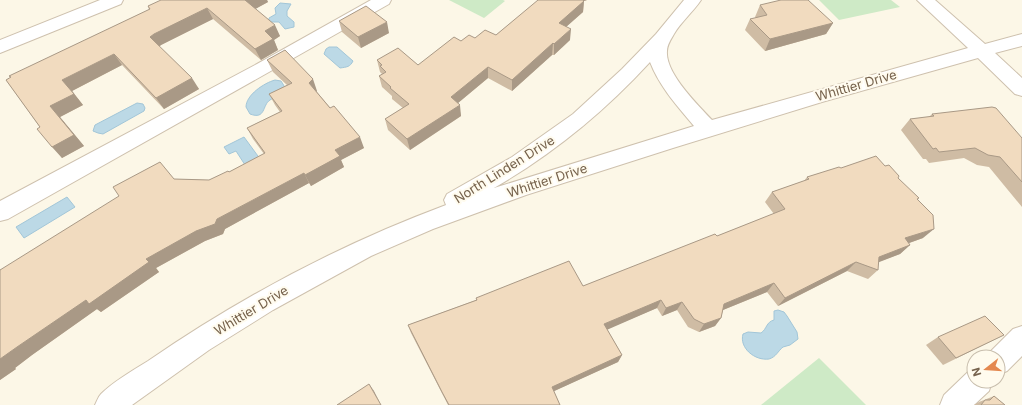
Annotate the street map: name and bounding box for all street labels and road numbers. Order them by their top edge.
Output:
street label: Whittier Drive [814,66,898,104]
street label: North Linden Drive [451,132,557,206]
street label: Whittier Drive [505,160,589,200]
street label: Whittier Drive [211,282,291,338]

